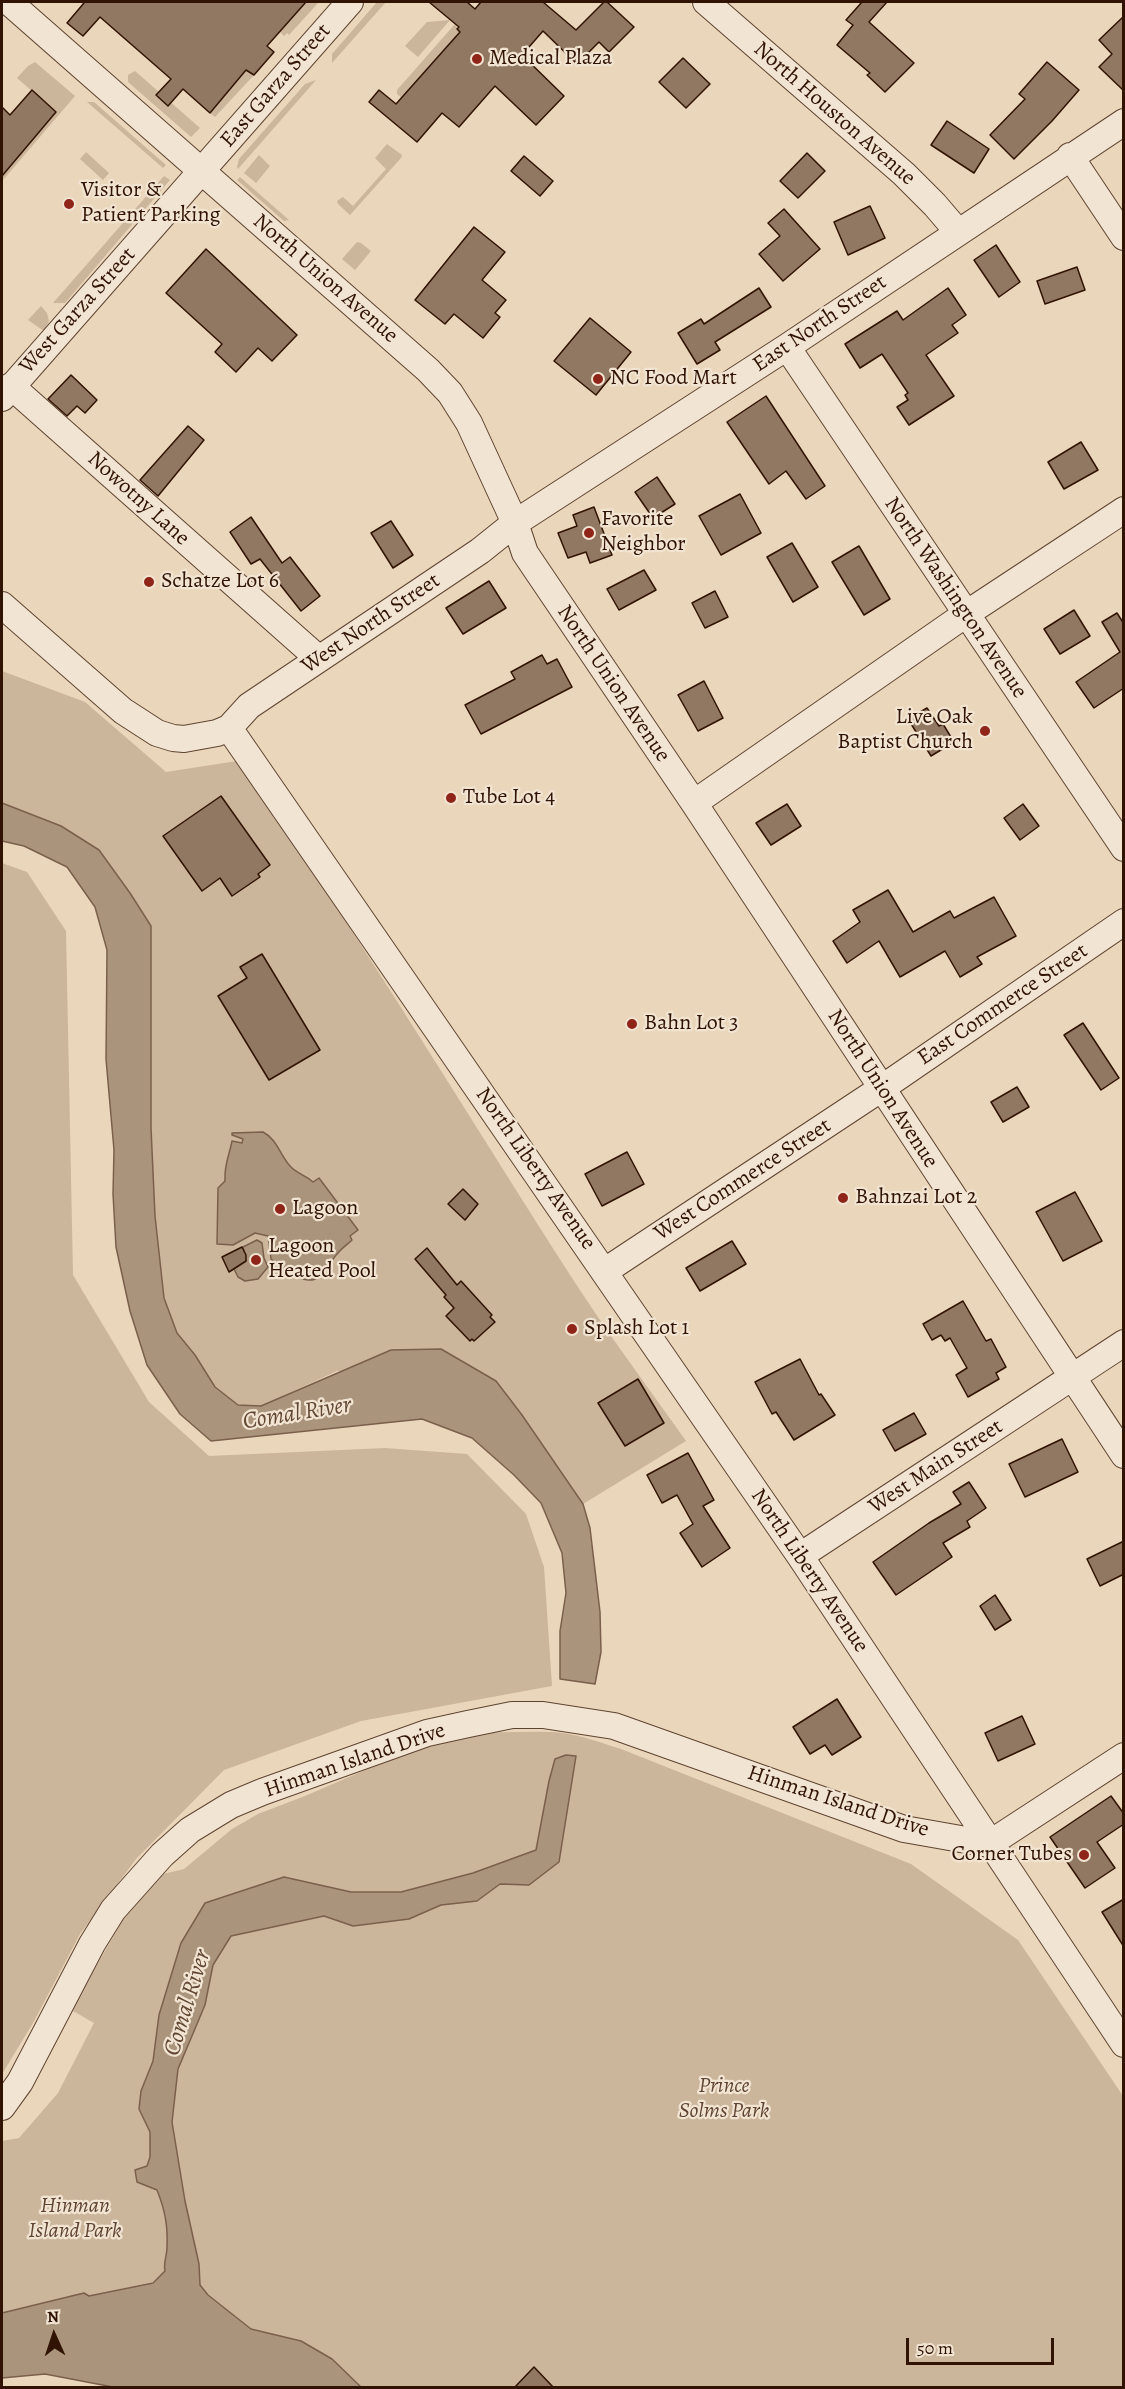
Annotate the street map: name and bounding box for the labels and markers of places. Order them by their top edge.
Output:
place label: Medical Plaza [489,46,612,72]
marker: Medical Plaza [470,52,484,66]
place label: Visitor & Patient Parking [81,178,221,230]
marker: Visitor & Patient Parking [62,197,76,211]
place label: NC Food Mart [610,366,737,392]
marker: NC Food Mart [591,372,605,386]
place label: Favorite Neighbor [601,507,686,558]
marker: Favorite Neighbor [582,526,596,540]
place label: Schatze Lot 6 [161,569,279,595]
marker: Schatze Lot 6 [142,575,156,589]
place label: Live Oak Baptist Church [837,705,973,756]
marker: Live Oak Baptist Church [978,724,992,738]
place label: Tube Lot 4 [463,785,555,811]
marker: Tube Lot 4 [444,791,458,805]
place label: Bahn Lot 3 [644,1011,738,1037]
marker: Bahn Lot 3 [625,1017,639,1031]
place label: Bahnzai Lot 2 [855,1185,977,1211]
marker: Bahnzai Lot 2 [836,1191,850,1205]
place label: Lagoon [292,1196,358,1222]
marker: Lagoon [273,1202,287,1216]
place label: Lagoon Heated Pool [268,1234,376,1286]
marker: Lagoon Heated Pool [249,1253,263,1267]
place label: Splash Lot 1 [584,1316,689,1342]
marker: Splash Lot 1 [565,1322,579,1336]
place label: Corner Tubes [951,1842,1072,1868]
marker: Corner Tubes [1077,1848,1091,1862]

